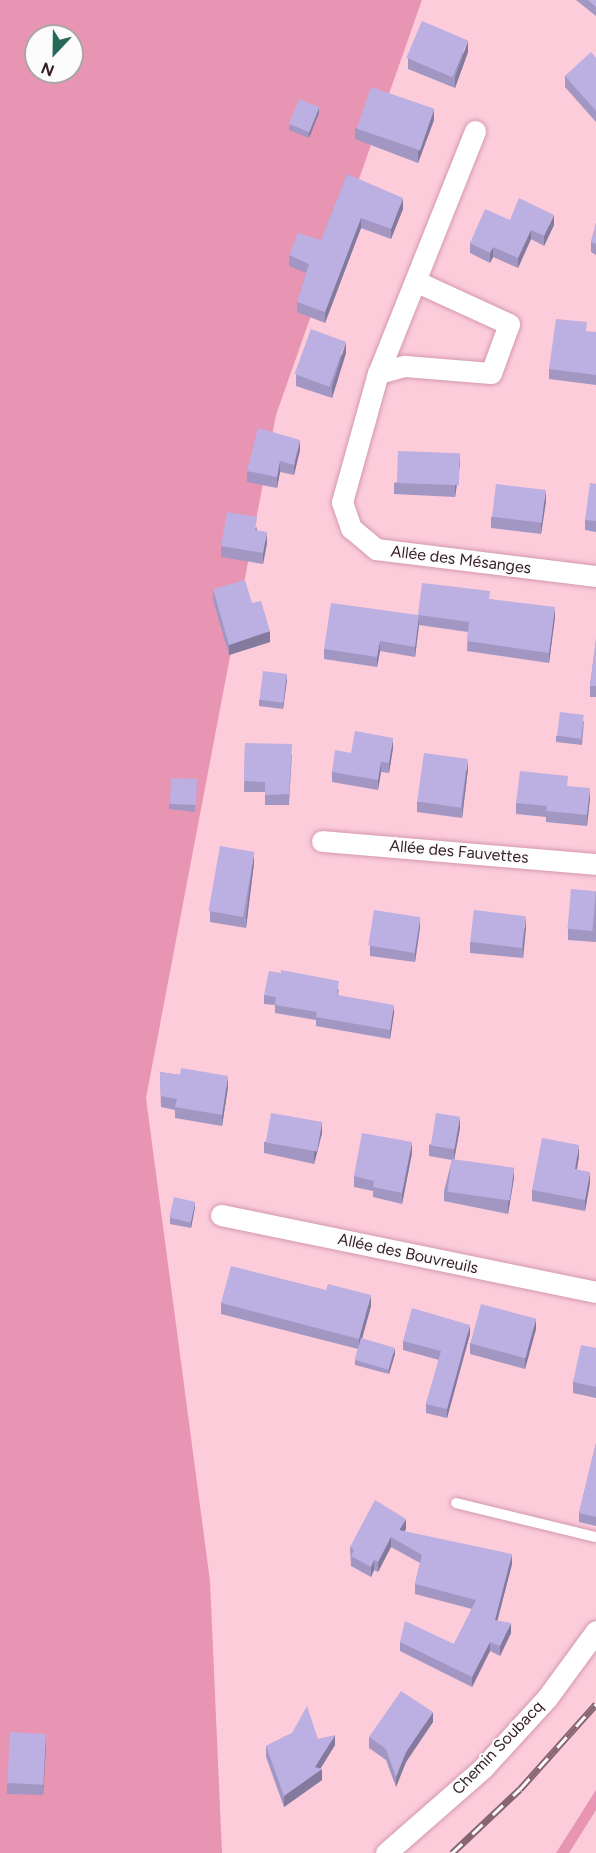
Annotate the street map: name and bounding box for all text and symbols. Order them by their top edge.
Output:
north arrow [24,24,84,84]
text: N [39,58,57,80]
street label: Allée des Mésanges [390,542,532,578]
street label: Allée des Fauvettes [389,836,529,868]
street label: Allée des Bouvreuils [336,1230,480,1278]
street label: Chemin Soubacq [448,1697,548,1799]

